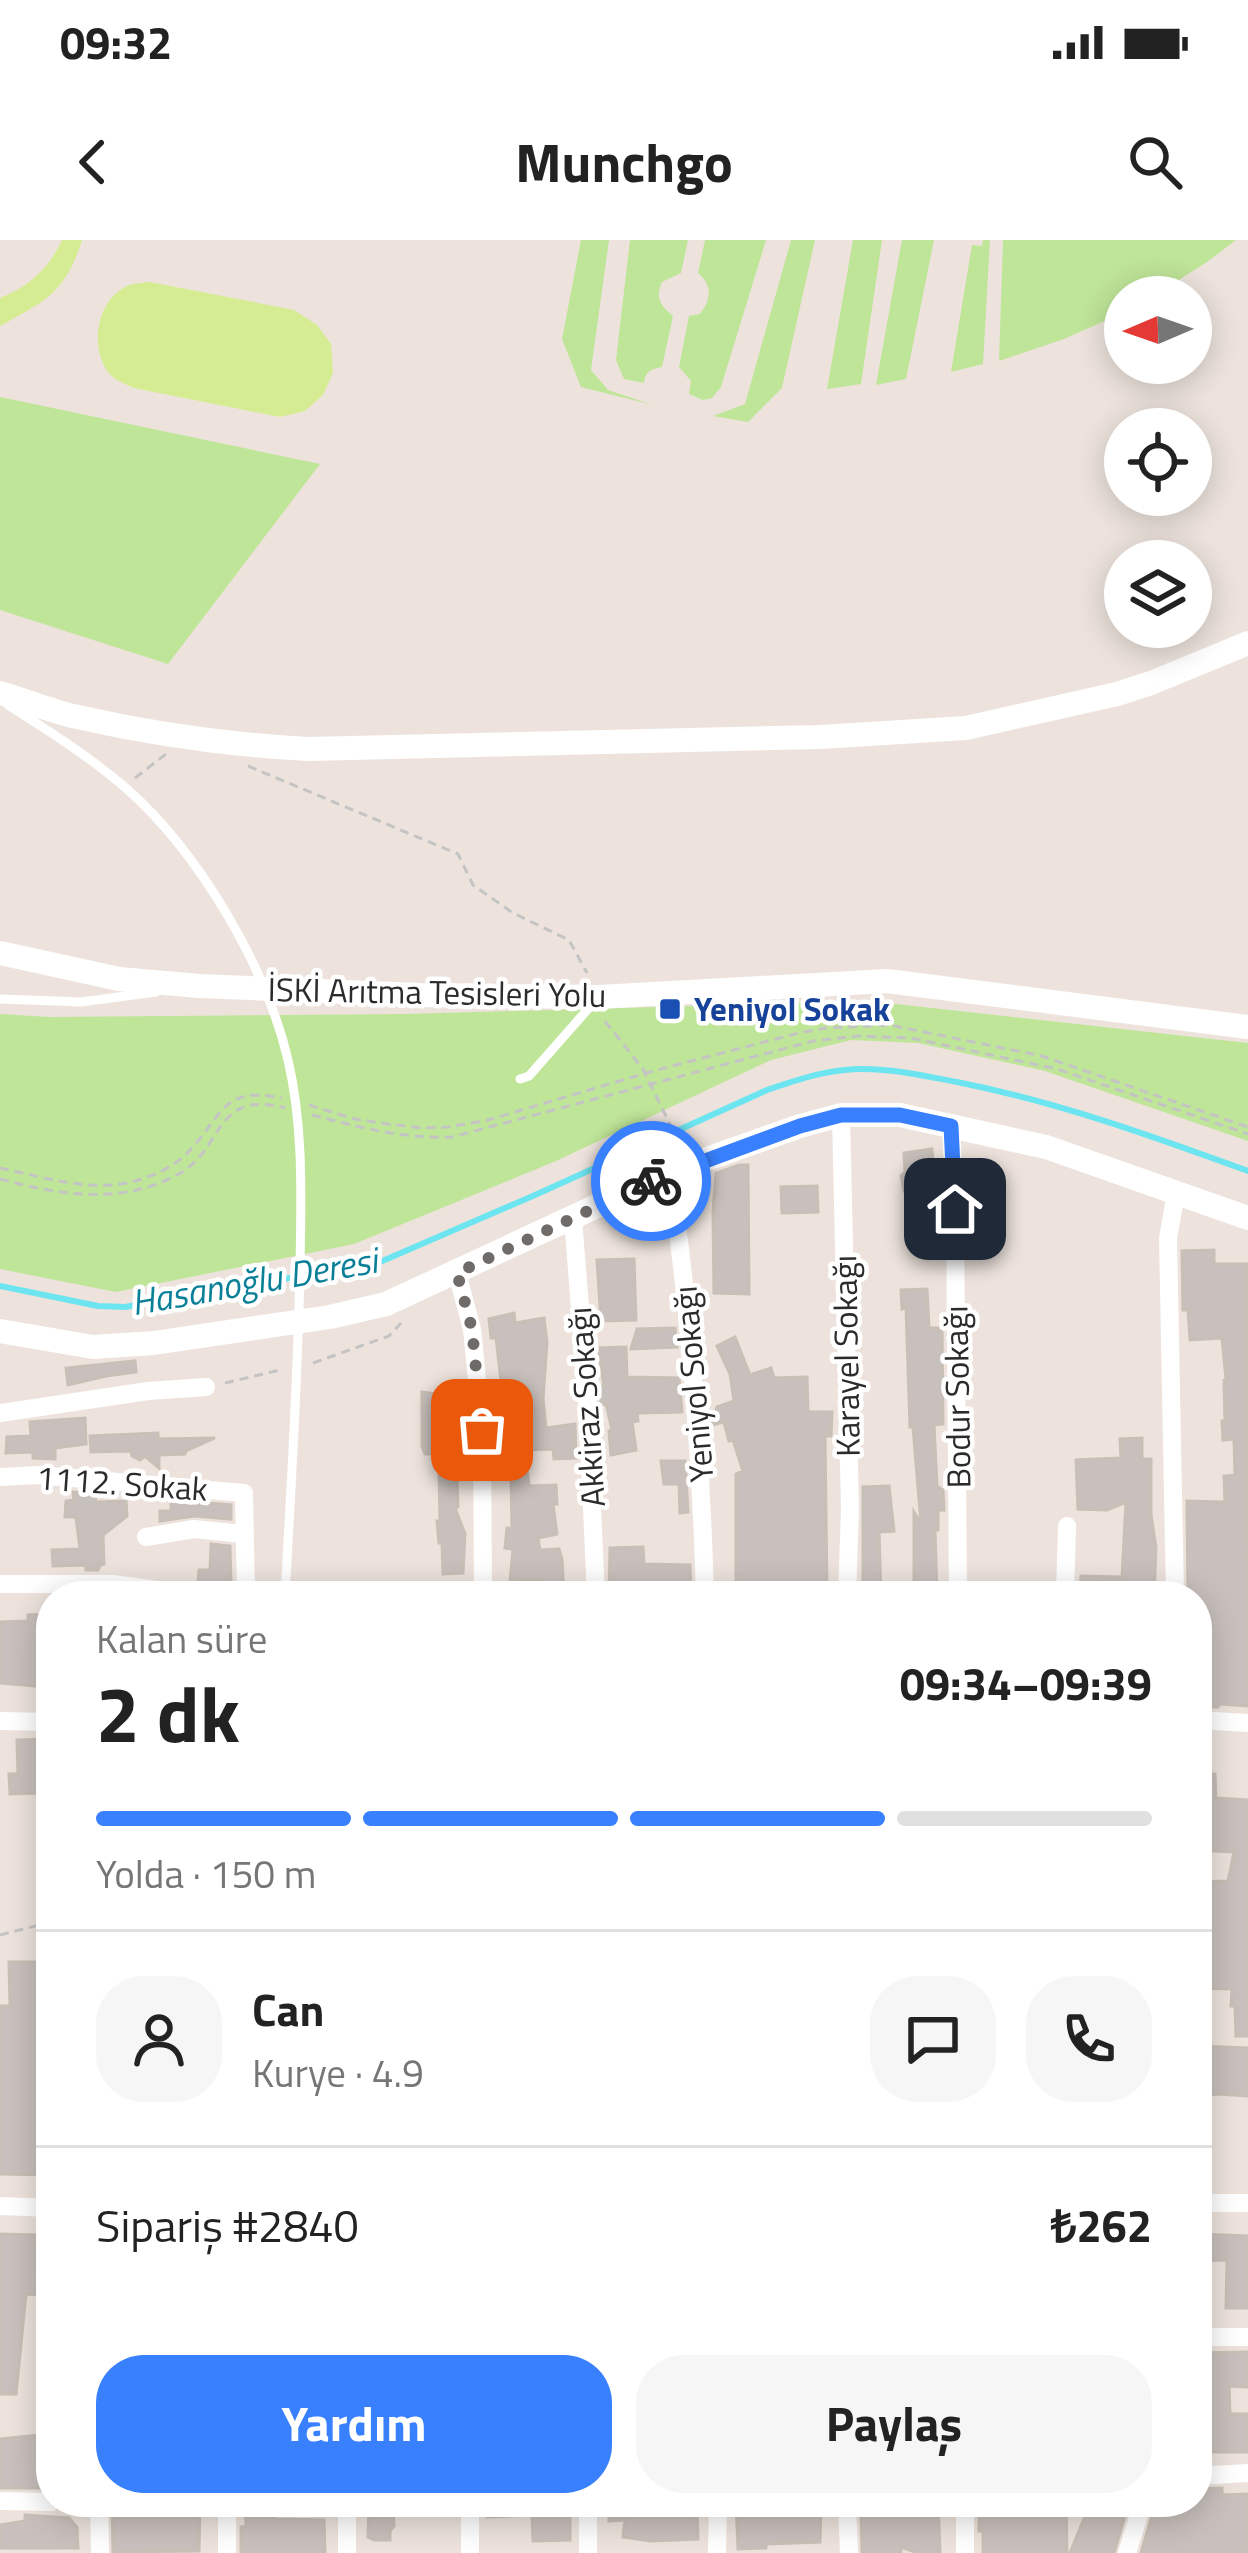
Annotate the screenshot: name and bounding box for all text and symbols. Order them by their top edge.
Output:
text: 09:32 [60,8,172,76]
text: Munchgo [515,121,733,203]
icon: back [60,129,126,195]
icon: search [1122,129,1188,195]
north arrow [1104,276,1212,384]
map controls [1104,276,1212,648]
button: locate [1104,408,1212,516]
button: layers [1104,540,1212,648]
street label: İSKİ Arıtma Tesisleri Yolu [267,964,607,1020]
place label: Yeniyol Sokak [694,984,890,1034]
marker: Yeniyol Sokak [657,996,683,1022]
courier [591,1121,711,1241]
icon: bike [618,1148,684,1214]
pin [904,1158,1006,1260]
icon: home [922,1176,988,1242]
water label: Hasanoğlu Deresi [127,1231,385,1329]
street label: Karayel Sokağı [819,1255,873,1457]
street label: Yeniyol Sokağı [660,1284,726,1484]
street label: Akkiraz Sokağı [554,1305,618,1509]
street label: Bodur Sokağı [930,1305,984,1489]
pin [431,1379,533,1481]
icon: bag [449,1397,515,1463]
street label: 1112. Sokak [35,1452,210,1514]
text: Kalan süre [96,1609,267,1668]
text: 09:34–09:39 [900,1649,1152,1717]
text: 2 dk [96,1654,240,1772]
text: Yolda · 150 m [96,1844,316,1903]
text: Can [252,1975,324,2043]
button: person [96,1976,222,2102]
button: chat [870,1976,996,2102]
button: phone [1026,1976,1152,2102]
text: Kurye · 4.9 [252,2043,424,2102]
text: Sipariş #2840 [96,2191,359,2259]
text: ₺262 [1051,2191,1152,2259]
button: Yardım [96,2355,612,2493]
button: Paylaş [636,2355,1152,2493]

